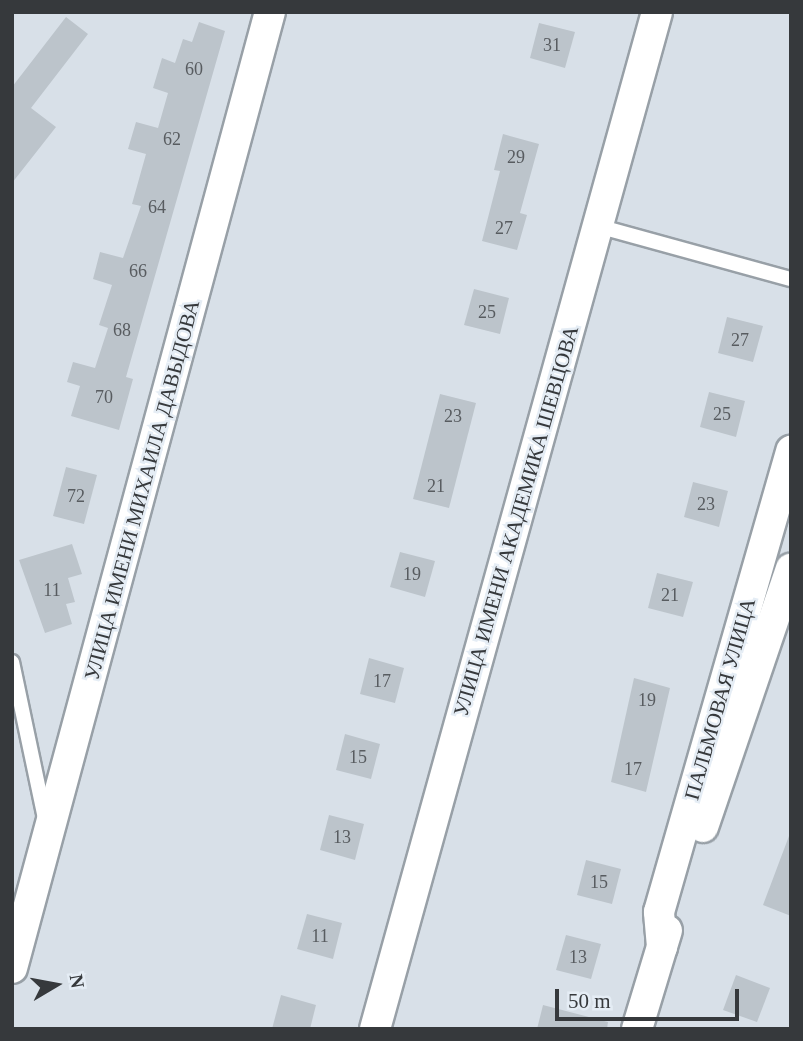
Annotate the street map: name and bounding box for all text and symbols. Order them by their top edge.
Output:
house number: 31 [543,34,561,56]
house number: 60 [185,58,203,80]
house number: 62 [163,128,181,150]
house number: 29 [507,146,525,168]
house number: 64 [148,196,166,218]
house number: 27 [495,217,513,239]
house number: 66 [129,260,147,282]
street label: УЛИЦА ИМЕНИ МИХАИЛА ДАВЫДОВА [79,297,205,683]
house number: 25 [478,301,496,323]
house number: 68 [113,319,131,341]
street label: УЛИЦА ИМЕНИ АКАДЕМИКА ШЕВЦОВА [448,323,584,719]
house number: 27 [731,329,749,351]
house number: 70 [95,386,113,408]
house number: 25 [713,403,731,425]
house number: 23 [444,405,462,427]
house number: 21 [427,475,445,497]
house number: 72 [67,485,85,507]
house number: 23 [697,493,715,515]
house number: 19 [403,563,421,585]
house number: 11 [43,579,61,601]
house number: 21 [661,584,679,606]
street label: ПАЛЬМОВАЯ УЛИЦА [679,595,761,803]
house number: 17 [373,670,391,692]
house number: 19 [638,689,656,711]
house number: 15 [349,746,367,768]
house number: 17 [624,758,642,780]
house number: 13 [333,826,351,848]
house number: 15 [590,871,608,893]
house number: 11 [311,925,329,947]
house number: 13 [569,946,587,968]
north arrow [21,950,91,1020]
text: N [66,973,89,990]
scale bar [558,974,742,1018]
text: 50 m [568,989,611,1013]

